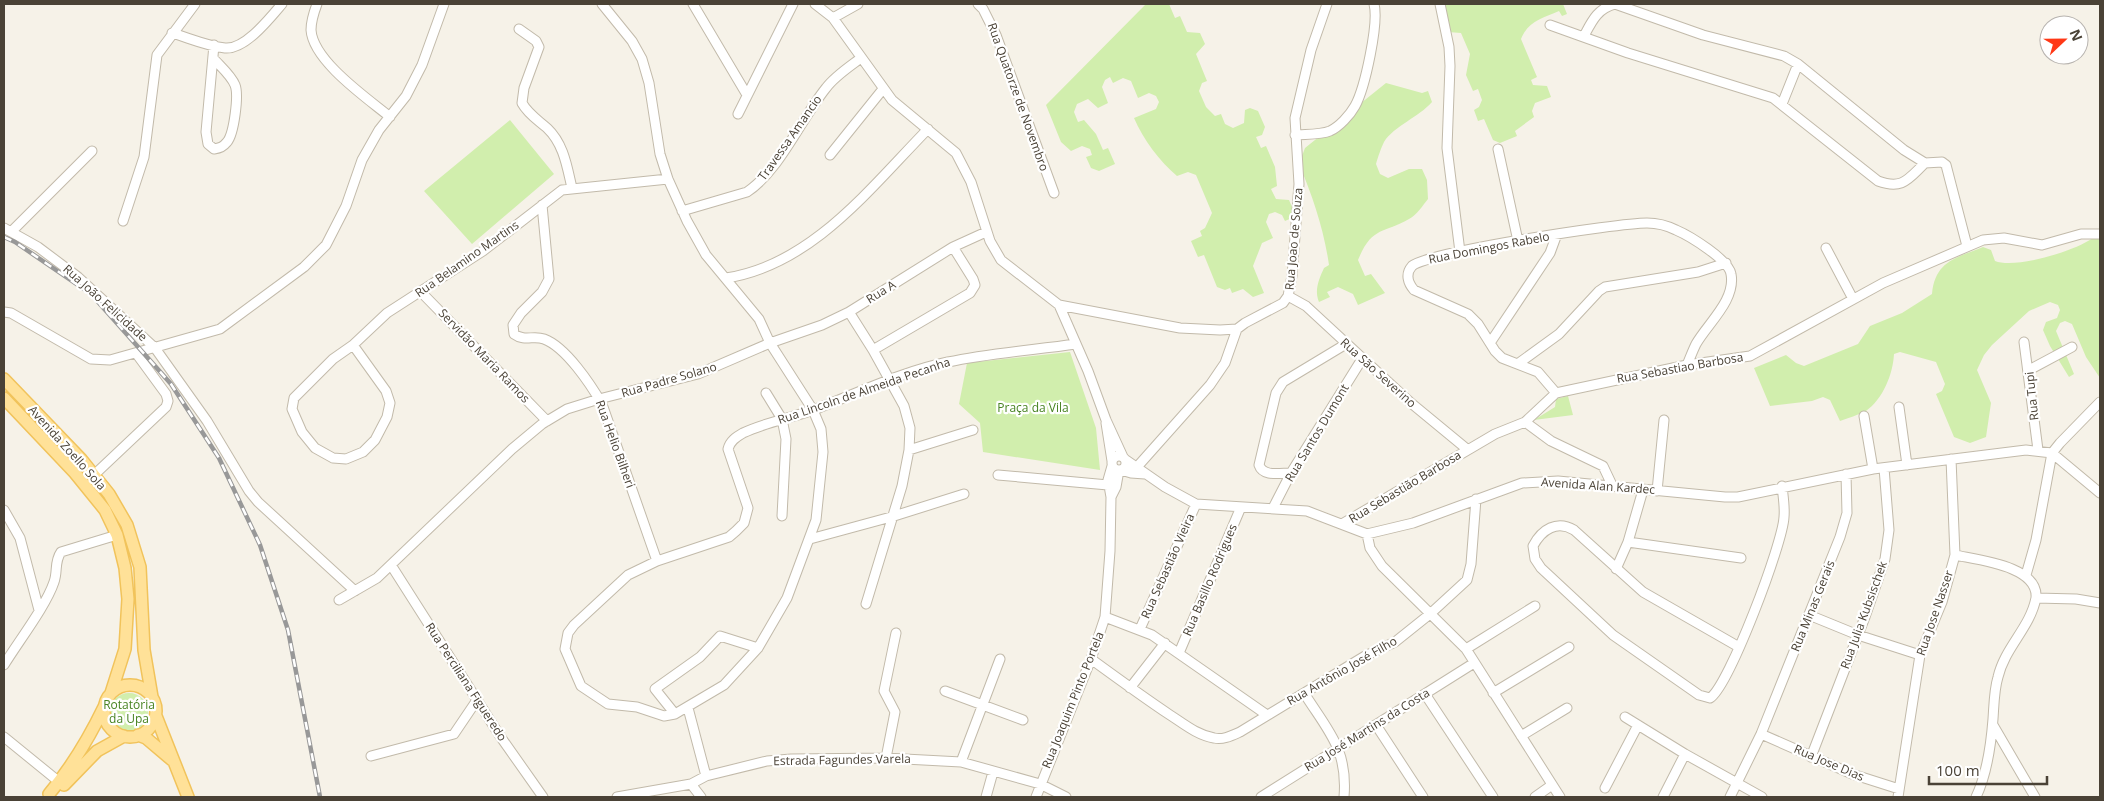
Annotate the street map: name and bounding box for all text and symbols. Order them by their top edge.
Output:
north arrow [2039,15,2089,65]
street label: Rua Quatorze de Novembro [984,20,1053,173]
text: N [2066,26,2087,44]
street label: Travessa Amancio [754,92,825,184]
street label: Rua Joao de Souza [1281,187,1306,291]
street label: Rua Belamino Martins [411,216,522,301]
street label: Rua Domingos Rabelo [1427,227,1551,268]
street label: Rua João Felicidade [60,260,151,345]
street label: Rua A [863,276,899,307]
street label: Servidão Maria Ramos [435,305,534,407]
street label: Rua São Severino [1337,334,1420,411]
street label: Rua Sebastiao Barbosa [1615,348,1745,387]
street label: Rua Lincoln de Almeida Pecanha [775,353,952,428]
street label: Rua Padre Solano [619,358,719,401]
street label: Rua Tupi [2020,371,2043,421]
street label: Rua Santos Dumont [1281,381,1353,485]
street label: Rua Helio Bilheri [592,398,639,490]
park label: Praça da Vila [997,399,1069,416]
street label: Avenida Zoello Sola [25,402,110,494]
street label: Rua Sebastião Barbosa [1345,446,1464,527]
street label: Avenida Alan Kardec [1540,473,1656,498]
street label: Rua Sebastião Vieira [1137,511,1198,621]
street label: Rua Basillo Rodrigues [1178,521,1241,639]
street label: Rua Minas Gerais [1786,557,1839,654]
street label: Rua Julia Kubsischek [1836,558,1891,671]
street label: Rua Jose Nasser [1912,568,1957,658]
street label: Rua Perciliana Figueredo [422,619,511,744]
street label: Rua Joaquim Pinto Portela [1037,629,1108,771]
street label: Rua Antônio José Filho [1284,632,1400,709]
street label: Rua José Martins da Costa [1301,684,1433,775]
park label: Rotatória da Upa [103,696,155,727]
street label: Rua Jose Dias [1791,740,1867,785]
street label: Estrada Fagundes Varela [773,750,911,769]
scale bar [1929,754,2046,786]
text: 100 m [1936,760,1980,780]

